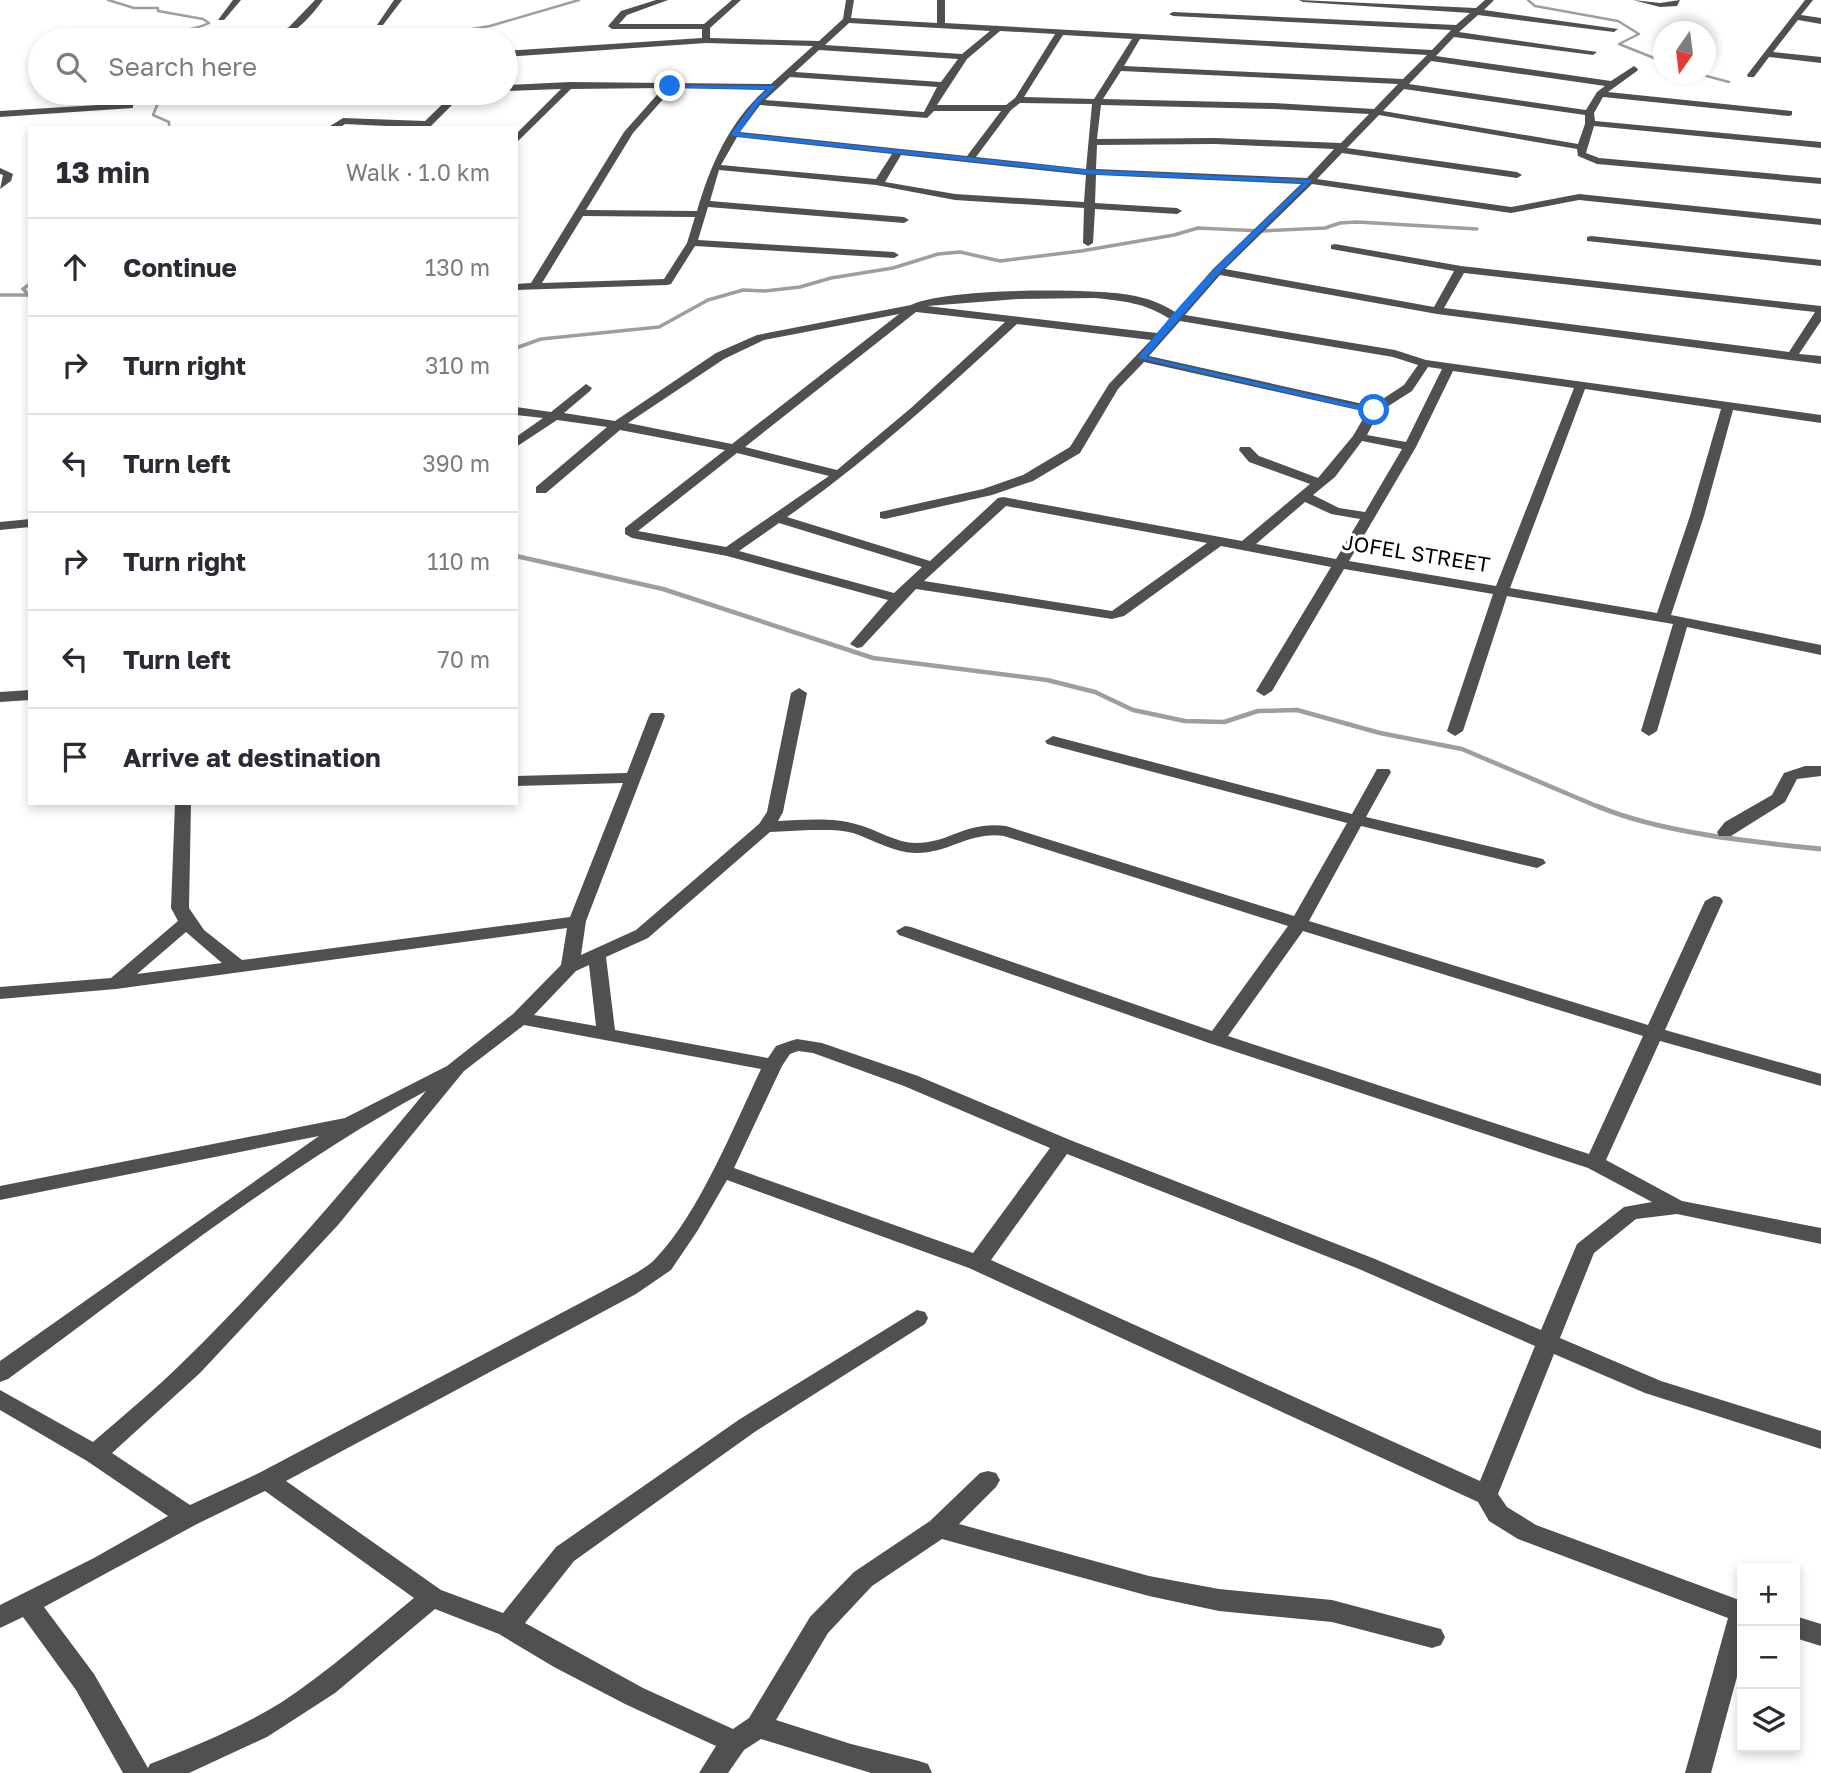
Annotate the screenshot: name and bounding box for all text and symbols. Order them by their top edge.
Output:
north arrow [1653,21,1716,84]
search box [28,28,518,105]
icon: search [52,48,90,86]
text: Search here [108,51,257,82]
route end [654,70,685,101]
text: 13 min [56,154,150,190]
text: Walk · 1.0 km [346,158,490,186]
icon: ahead [56,248,94,286]
text: Continue [123,252,237,283]
text: 130 m [425,253,490,281]
icon: right [56,346,94,384]
text: Turn right [123,350,246,381]
text: 310 m [425,351,490,379]
route start [1358,394,1389,425]
icon: left [56,444,94,482]
text: Turn left [123,448,231,479]
text: 390 m [422,449,490,477]
street label: JOFEL STREET [1340,529,1492,578]
icon: right [56,542,94,580]
text: Turn right [123,546,246,577]
text: 110 m [427,547,490,575]
icon: left [56,640,94,678]
text: Turn left [123,644,231,675]
text: 70 m [437,645,490,673]
icon: arrive [56,738,94,776]
text: Arrive at destination [123,742,381,773]
map controls [1737,1563,1800,1752]
button: + [1737,1563,1800,1626]
button: − [1737,1626,1800,1689]
button: layers [1737,1689,1800,1752]

